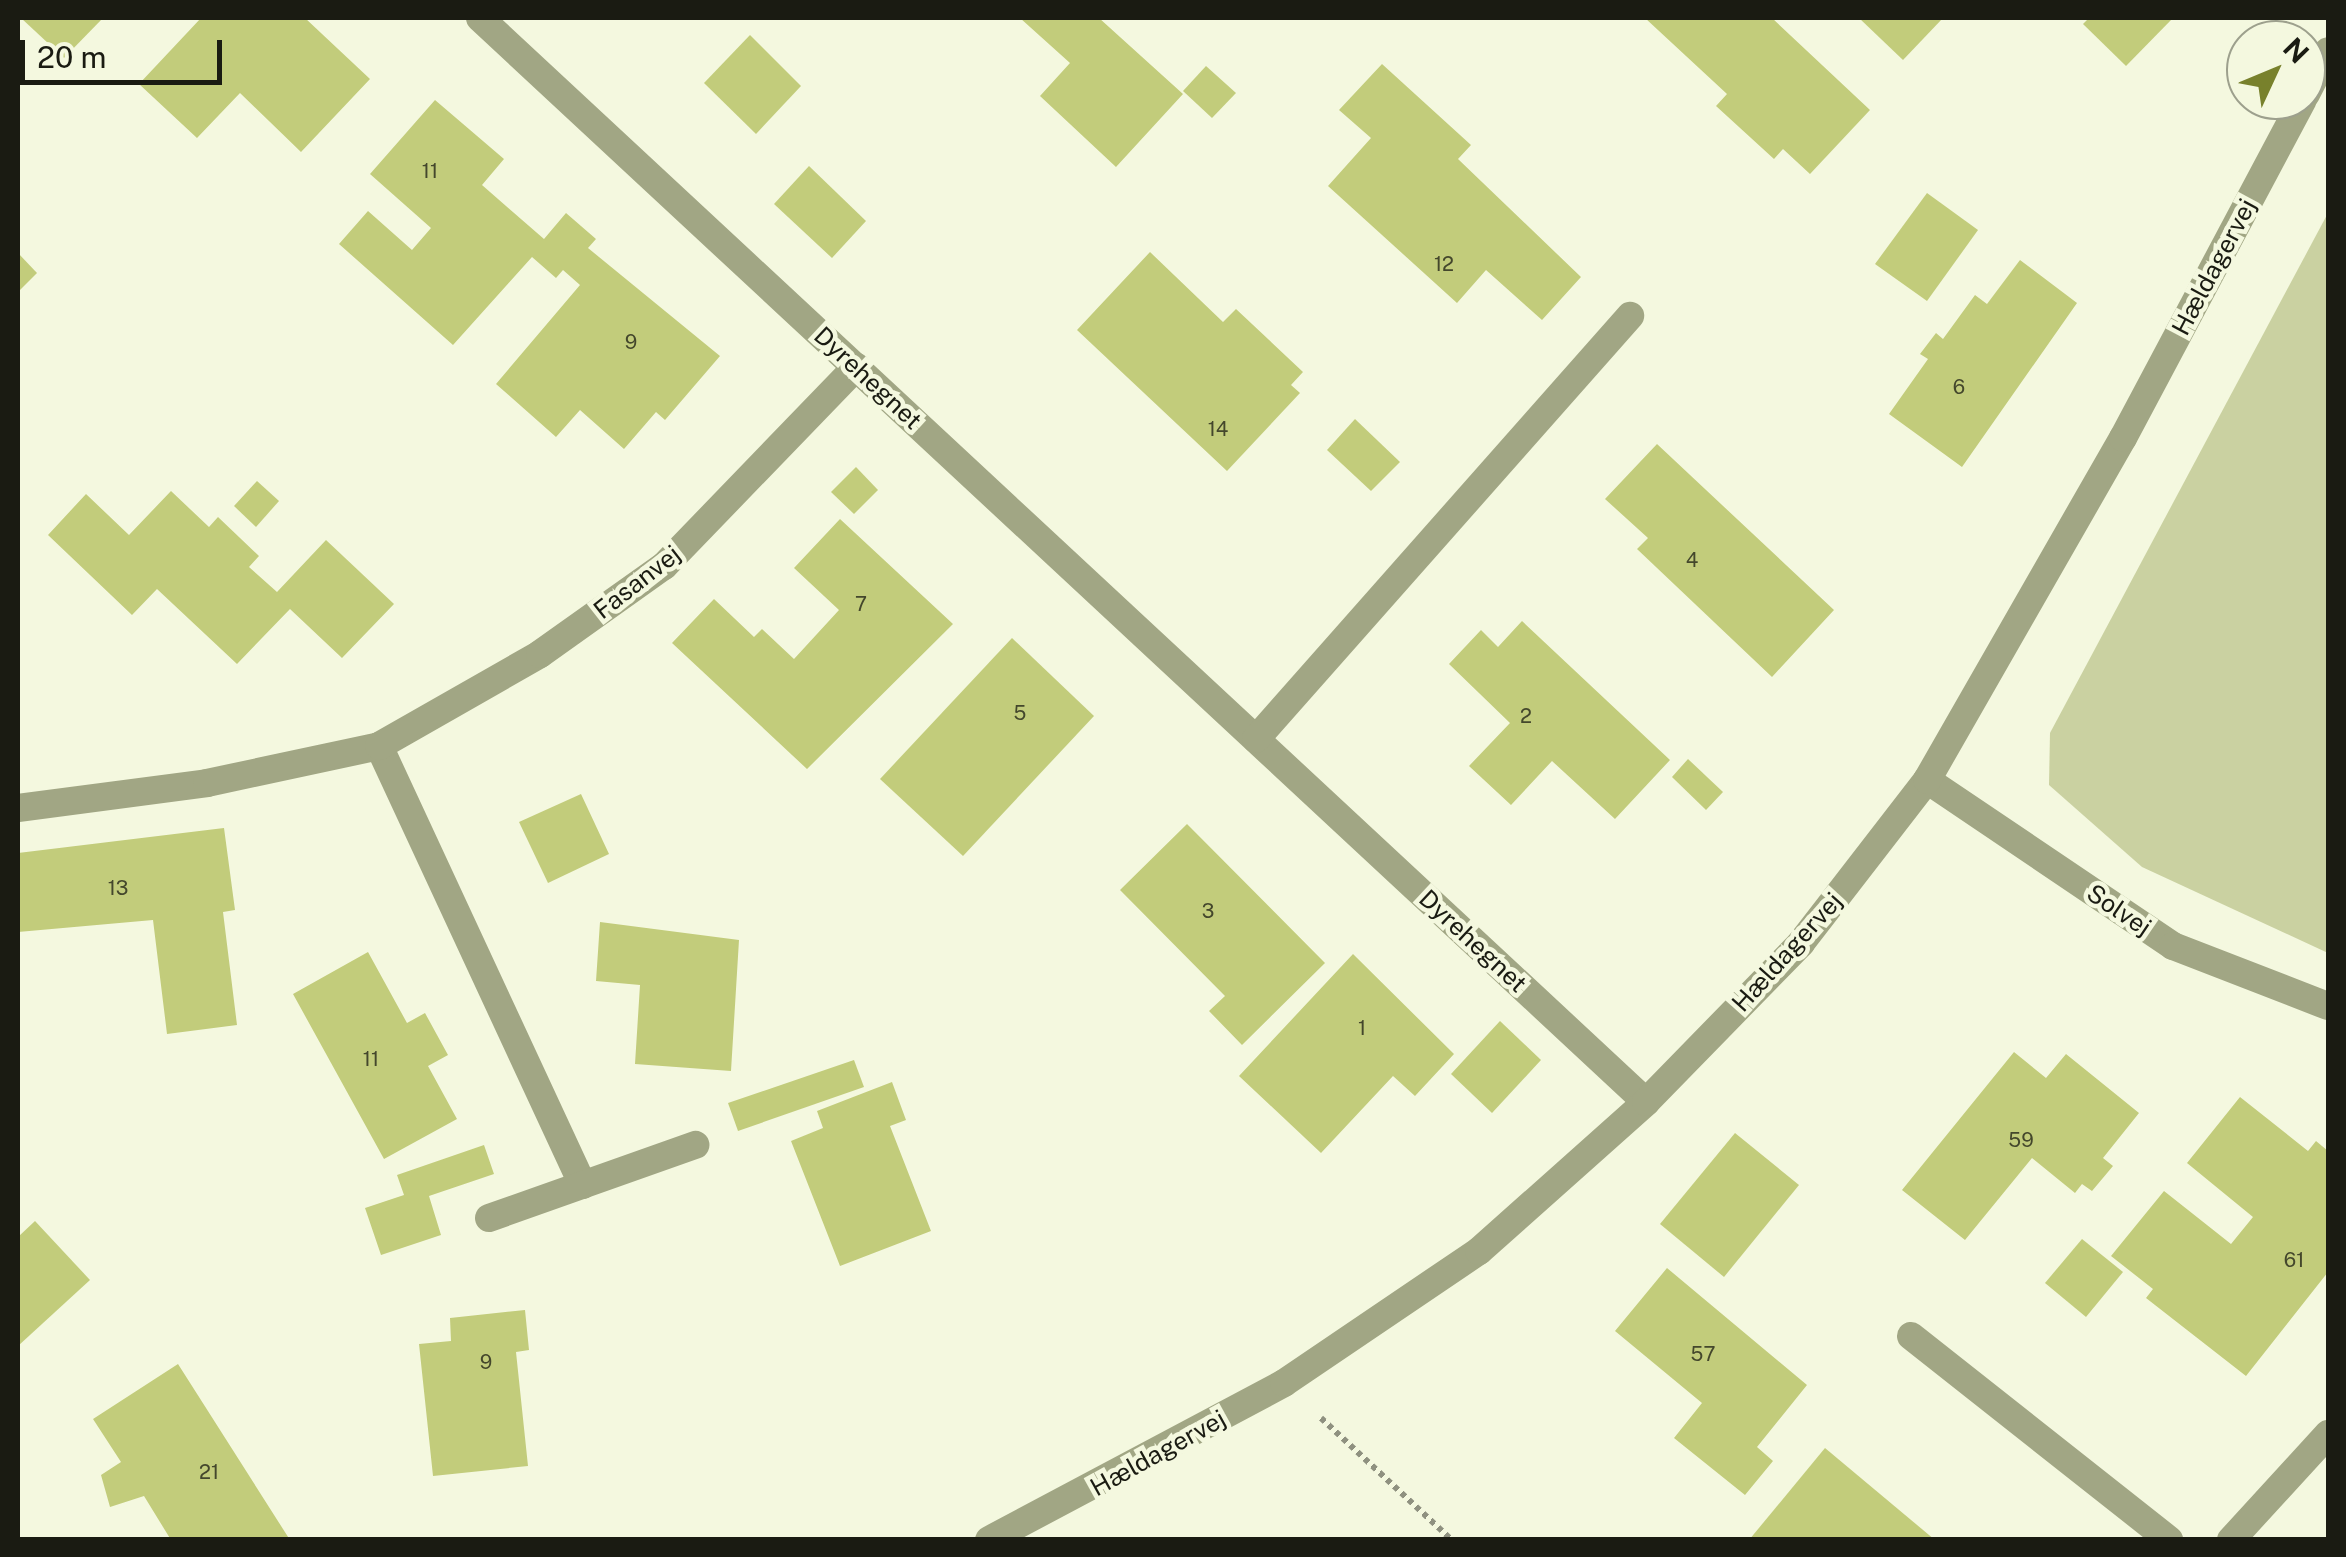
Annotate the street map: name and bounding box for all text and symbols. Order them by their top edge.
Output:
scale bar [25,20,228,82]
north arrow [2226,20,2326,120]
text: N [2277,31,2316,70]
text: 20 m [37,39,106,75]
house number: 11 [422,159,438,183]
street label: Hældagervej [2166,194,2262,340]
house number: 12 [1434,252,1454,276]
street label: Dyrehegnet [808,321,928,435]
house number: 9 [625,330,637,354]
house number: 6 [1953,375,1965,399]
house number: 14 [1208,417,1228,441]
street label: Fasanvej [588,539,686,625]
house number: 4 [1686,548,1698,572]
house number: 7 [855,592,867,616]
house number: 5 [1014,701,1026,725]
house number: 2 [1520,704,1532,728]
house number: 13 [108,876,128,900]
street label: Solvej [2081,878,2157,942]
street label: Dyrehegnet [1413,884,1533,998]
street label: Hældagervej [1726,886,1848,1018]
house number: 3 [1202,899,1214,923]
house number: 1 [1358,1016,1366,1040]
house number: 11 [363,1047,379,1071]
house number: 59 [2008,1128,2034,1152]
house number: 61 [2284,1248,2304,1272]
house number: 57 [1691,1342,1715,1366]
house number: 9 [480,1350,492,1374]
street label: Hældagervej [1085,1403,1231,1503]
house number: 21 [199,1460,219,1484]

